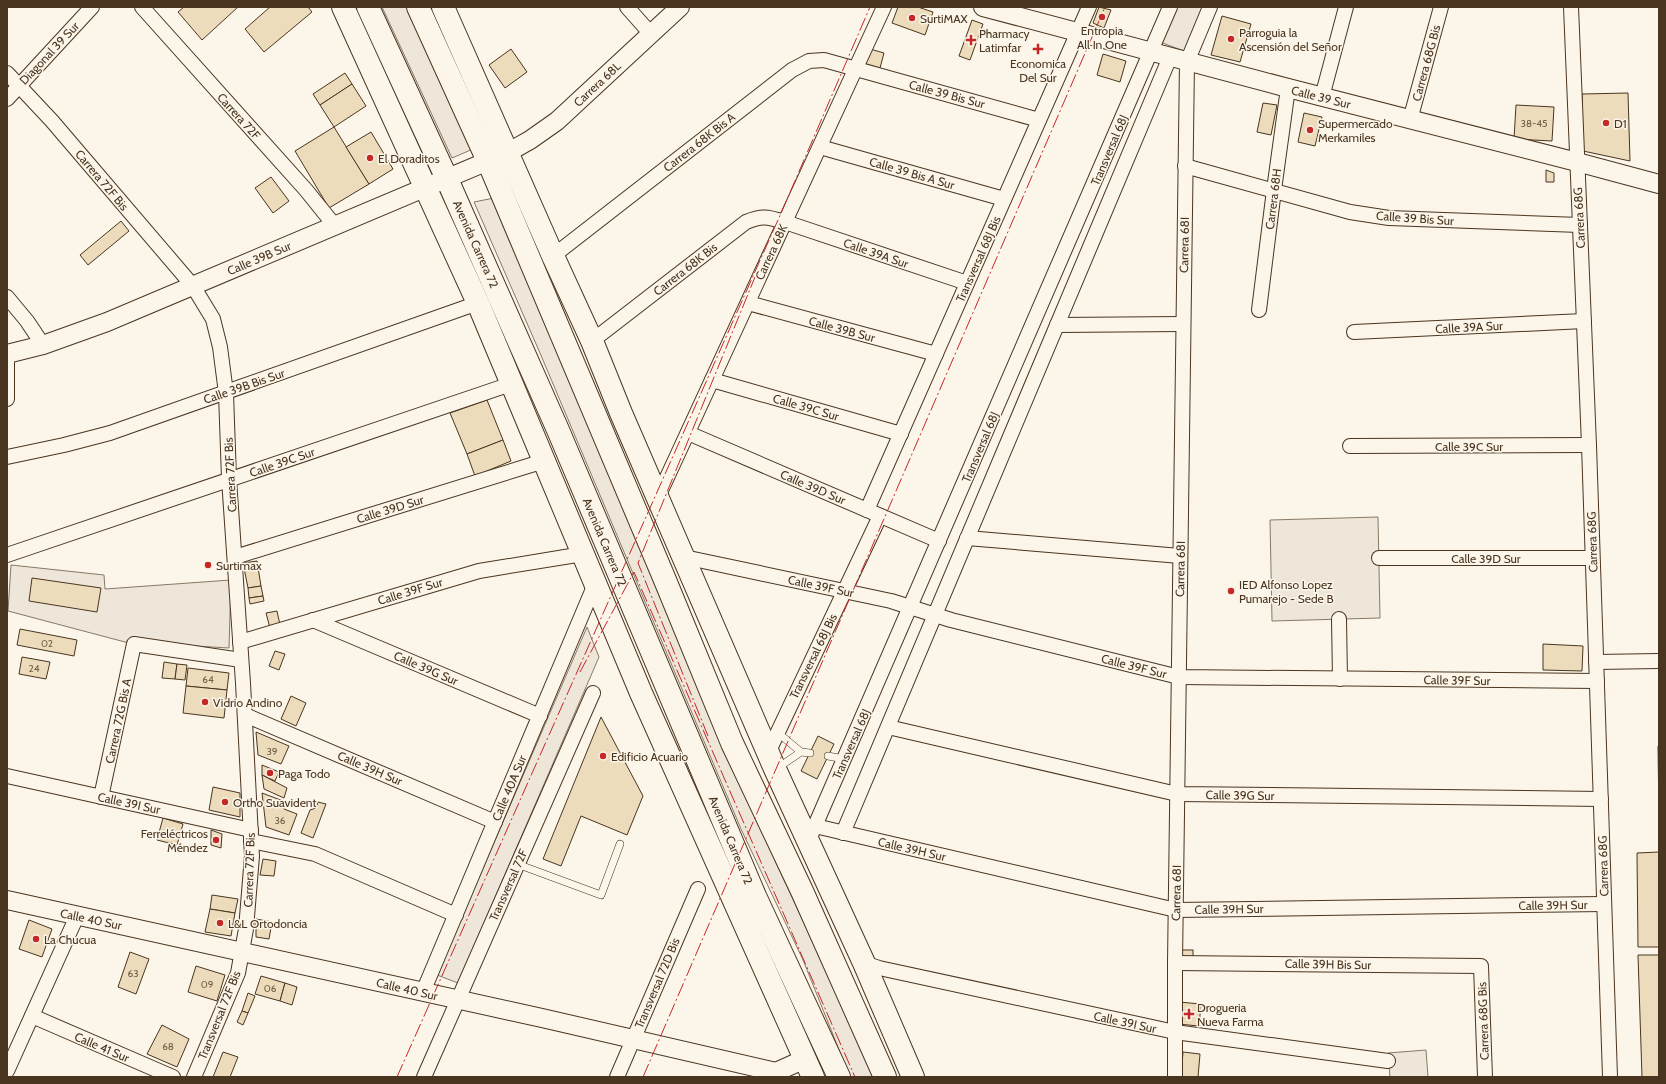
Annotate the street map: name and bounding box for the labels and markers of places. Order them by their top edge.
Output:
place label: SurtiMAX [920,11,969,26]
marker: Entropia All In One [1097,12,1107,22]
marker: SurtiMAX [907,13,917,23]
place label: Entropia All In One [1077,23,1127,52]
place label: Parroguia la Ascensión del Señor [1239,25,1342,54]
place label: Pharmacy Latimfar [979,26,1030,55]
marker: Parroguia la Ascensión del Señor [1226,34,1236,44]
marker: Pharmacy Latimfar [966,35,976,45]
marker: Economica Del Sur [1033,44,1043,54]
place label: Economica Del Sur [1010,56,1066,85]
place label: Supermercado Merkamiles [1318,116,1393,145]
place label: D1 [1614,116,1627,131]
marker: D1 [1601,118,1611,128]
marker: Supermercado Merkamiles [1305,125,1315,135]
place label: El Doraditos [378,151,440,166]
marker: El Doraditos [365,153,375,163]
place label: Surtimax [216,558,262,573]
marker: Surtimax [203,560,213,570]
place label: IED Alfonso Lopez Pumarejo - Sede B [1239,577,1334,606]
marker: IED Alfonso Lopez Pumarejo - Sede B [1226,586,1236,596]
place label: Vidrio Andino [213,695,283,710]
marker: Vidrio Andino [200,697,210,707]
place label: Edificio Acuario [611,749,689,764]
marker: Edificio Acuario [598,751,608,761]
place label: Paga Todo [278,766,331,781]
marker: Paga Todo [265,768,275,778]
place label: Ortho Suavident [233,795,316,810]
marker: Ortho Suavident [220,797,230,807]
place label: Ferreléctricos Méndez [141,826,208,855]
marker: Ferreléctricos Méndez [211,835,221,845]
place label: L&L Ortodoncia [228,916,308,931]
marker: L&L Ortodoncia [215,918,225,928]
place label: La Chucua [44,932,96,947]
marker: La Chucua [31,934,41,944]
place label: Drogueria Nueva Farma [1197,1000,1264,1029]
marker: Drogueria Nueva Farma [1184,1009,1194,1019]

